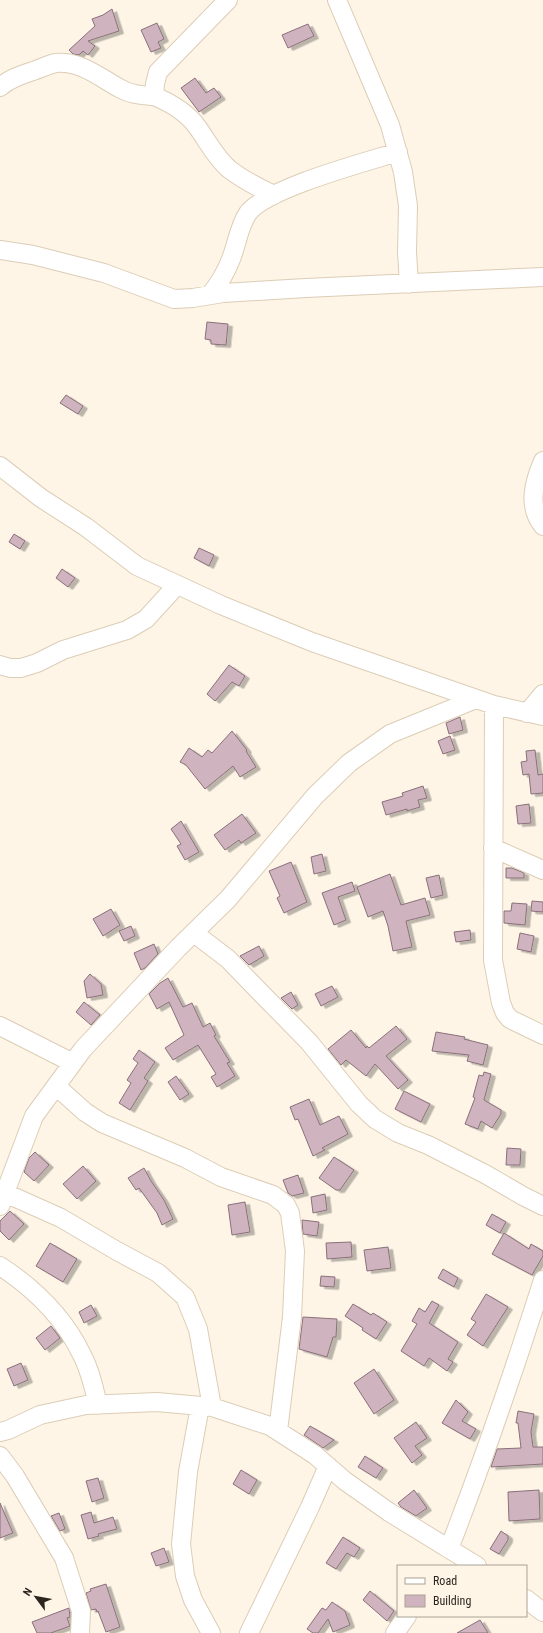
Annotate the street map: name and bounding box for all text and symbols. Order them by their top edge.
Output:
legend [397,1565,527,1617]
text: Road [433,1574,457,1588]
north arrow [16,1577,56,1617]
text: N [21,1585,35,1598]
text: Building [433,1594,471,1608]

